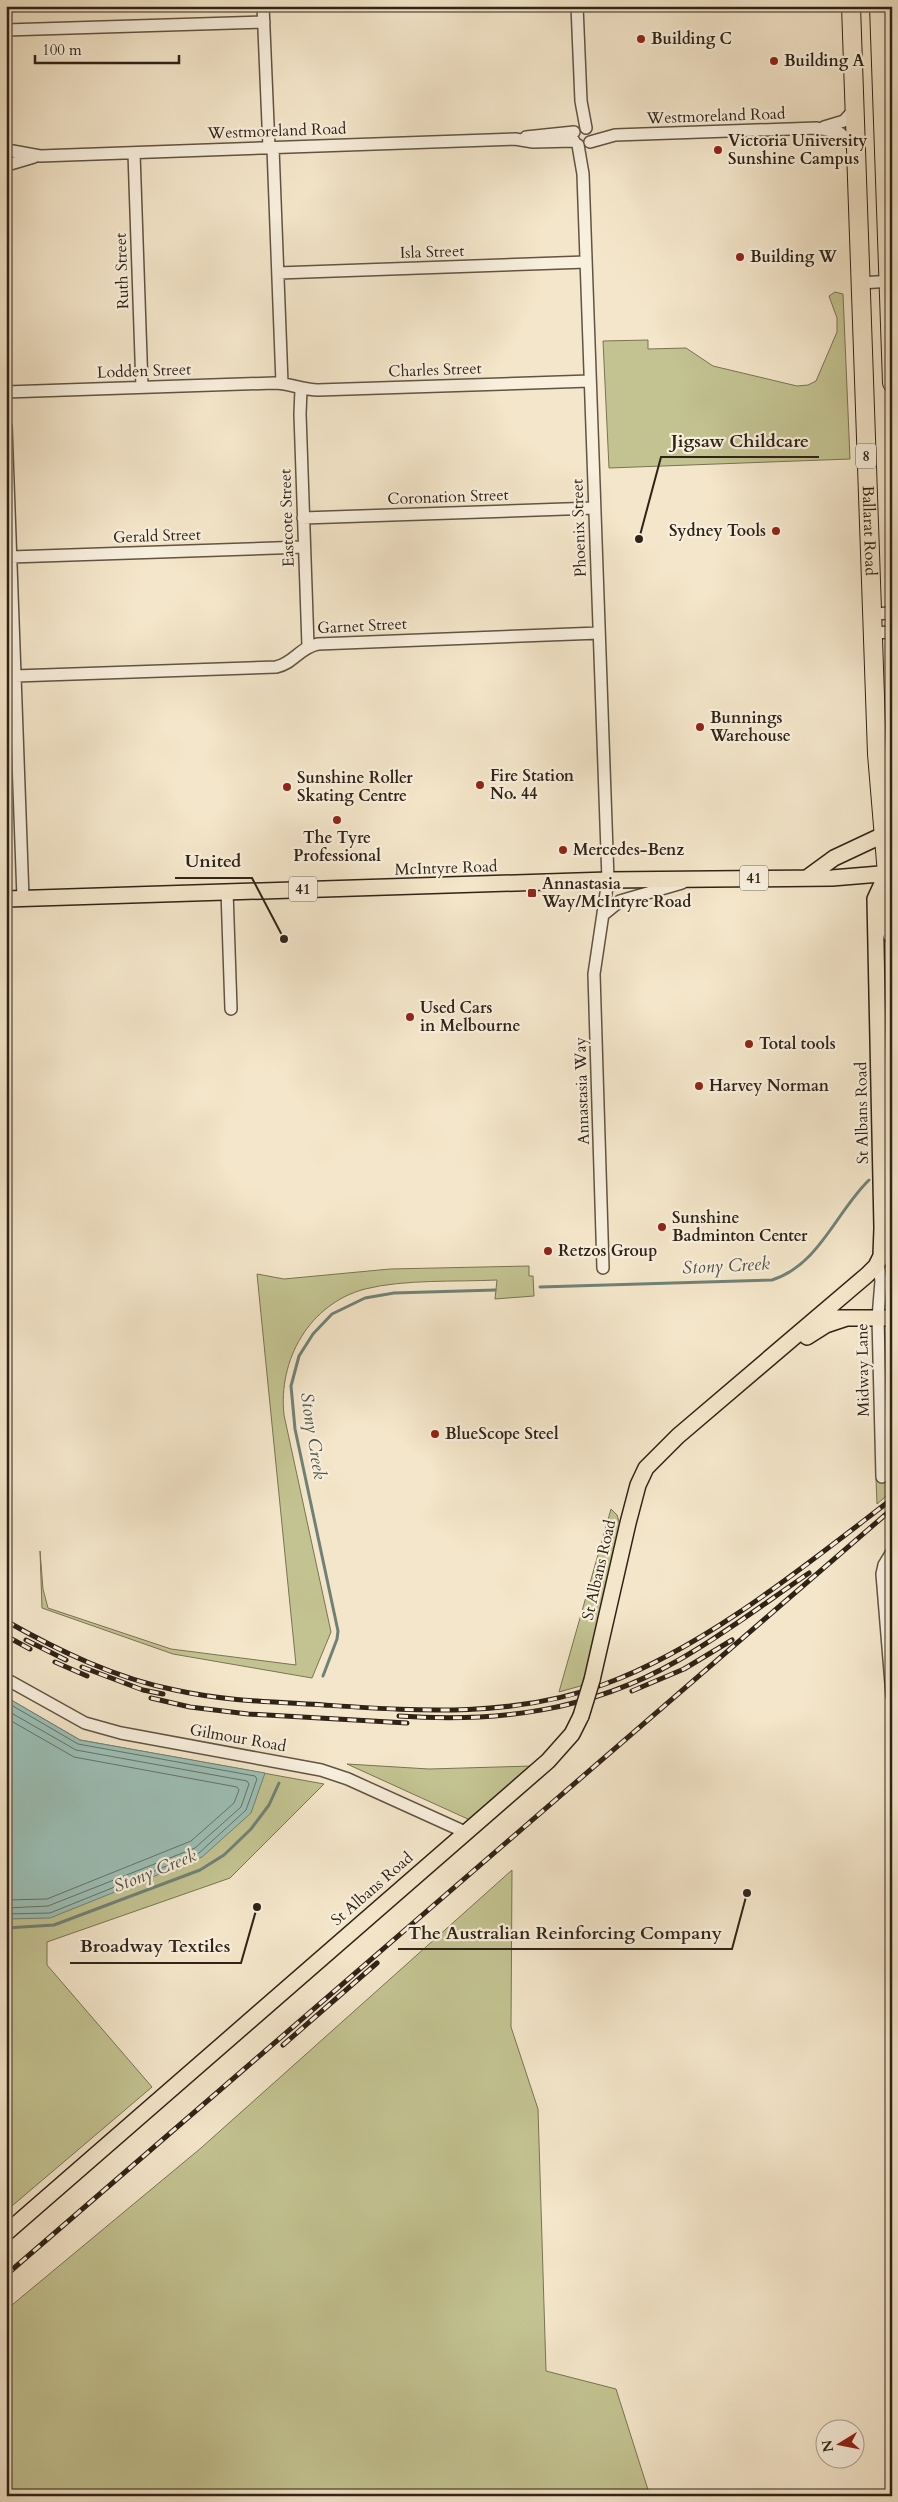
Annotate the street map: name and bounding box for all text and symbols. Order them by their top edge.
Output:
place label: Building C [651,28,732,50]
scale bar [35,32,179,64]
marker: Building C [635,33,647,45]
text: 100 m [42,40,82,60]
place label: Building A [784,50,865,72]
marker: Building A [768,55,780,67]
street label: Westmoreland Road [645,103,786,129]
street label: Westmoreland Road [206,118,347,144]
place label: Victoria University Sunshine Campus [728,130,867,170]
marker: Victoria University Sunshine Campus [712,144,724,156]
street label: Ruth Street [110,232,134,310]
street label: Isla Street [399,240,465,264]
place label: Building W [750,246,838,268]
marker: Building W [734,251,746,263]
street label: Charles Street [388,357,482,383]
street label: Lodden Street [96,358,192,384]
callout: Jigsaw Childcare [661,424,819,457]
text: Jigsaw Childcare [668,429,809,454]
road number: 8 [856,444,876,468]
street label: Eastcote Street [274,469,300,567]
street label: Phoenix Street [566,478,592,578]
street label: Coronation Street [387,484,509,510]
street label: Ballarat Road [857,485,882,577]
place label: Sydney Tools [669,520,766,542]
street label: Gerald Street [113,523,201,549]
marker: Sydney Tools [770,525,782,537]
street label: Garnet Street [317,613,407,639]
place label: Bunnings Warehouse [709,707,791,747]
marker: Bunnings Warehouse [694,721,706,733]
place label: Fire Station No. 44 [490,765,575,805]
place label: Sunshine Roller Skating Centre [297,767,413,807]
marker: Fire Station No. 44 [474,779,486,791]
marker: Sunshine Roller Skating Centre [281,781,293,793]
marker: The Tyre Professional [331,814,343,826]
place label: The Tyre Professional [293,827,381,867]
place label: Mercedes-Benz [573,839,684,861]
marker: Mercedes-Benz [557,844,569,856]
callout: United [175,845,252,878]
text: United [185,849,242,874]
street label: McIntyre Road [394,855,498,881]
road number: 41 [740,866,768,890]
place label: Annastasia Way/McIntyre Road [541,873,691,913]
road number: 41 [289,876,317,902]
marker: Annastasia Way/McIntyre Road [526,887,538,899]
place label: Used Cars in Melbourne [420,997,520,1037]
marker: Used Cars in Melbourne [404,1011,416,1023]
place label: Total tools [759,1033,836,1055]
street label: Annastasia Way [569,1036,595,1145]
marker: Total tools [743,1038,755,1050]
street label: St Albans Road [850,1061,874,1164]
place label: Harvey Norman [709,1075,830,1097]
marker: Harvey Norman [693,1080,705,1092]
place label: Sunshine Badminton Center [672,1207,808,1247]
marker: Sunshine Badminton Center [656,1221,668,1233]
place label: Retzos Group [558,1240,657,1262]
marker: Retzos Group [542,1245,554,1257]
water label: Stony Creek [682,1251,771,1281]
street label: Midway Lane [851,1323,875,1417]
water label: Stony Creek [294,1391,332,1481]
place label: BlueScope Steel [445,1423,559,1445]
marker: BlueScope Steel [429,1428,441,1440]
street label: St Albans Road [577,1517,621,1622]
street label: Gilmour Road [188,1719,288,1757]
water label: Stony Creek [110,1843,200,1899]
street label: St Albans Road [326,1847,418,1931]
callout: The Australian Reinforcing Company [398,1916,732,1949]
text: The Australian Reinforcing Company [408,1921,723,1946]
callout: Broadway Textiles [70,1930,241,1963]
text: Broadway Textiles [80,1934,230,1959]
north arrow [816,2420,866,2470]
text: N [817,2439,838,2454]

